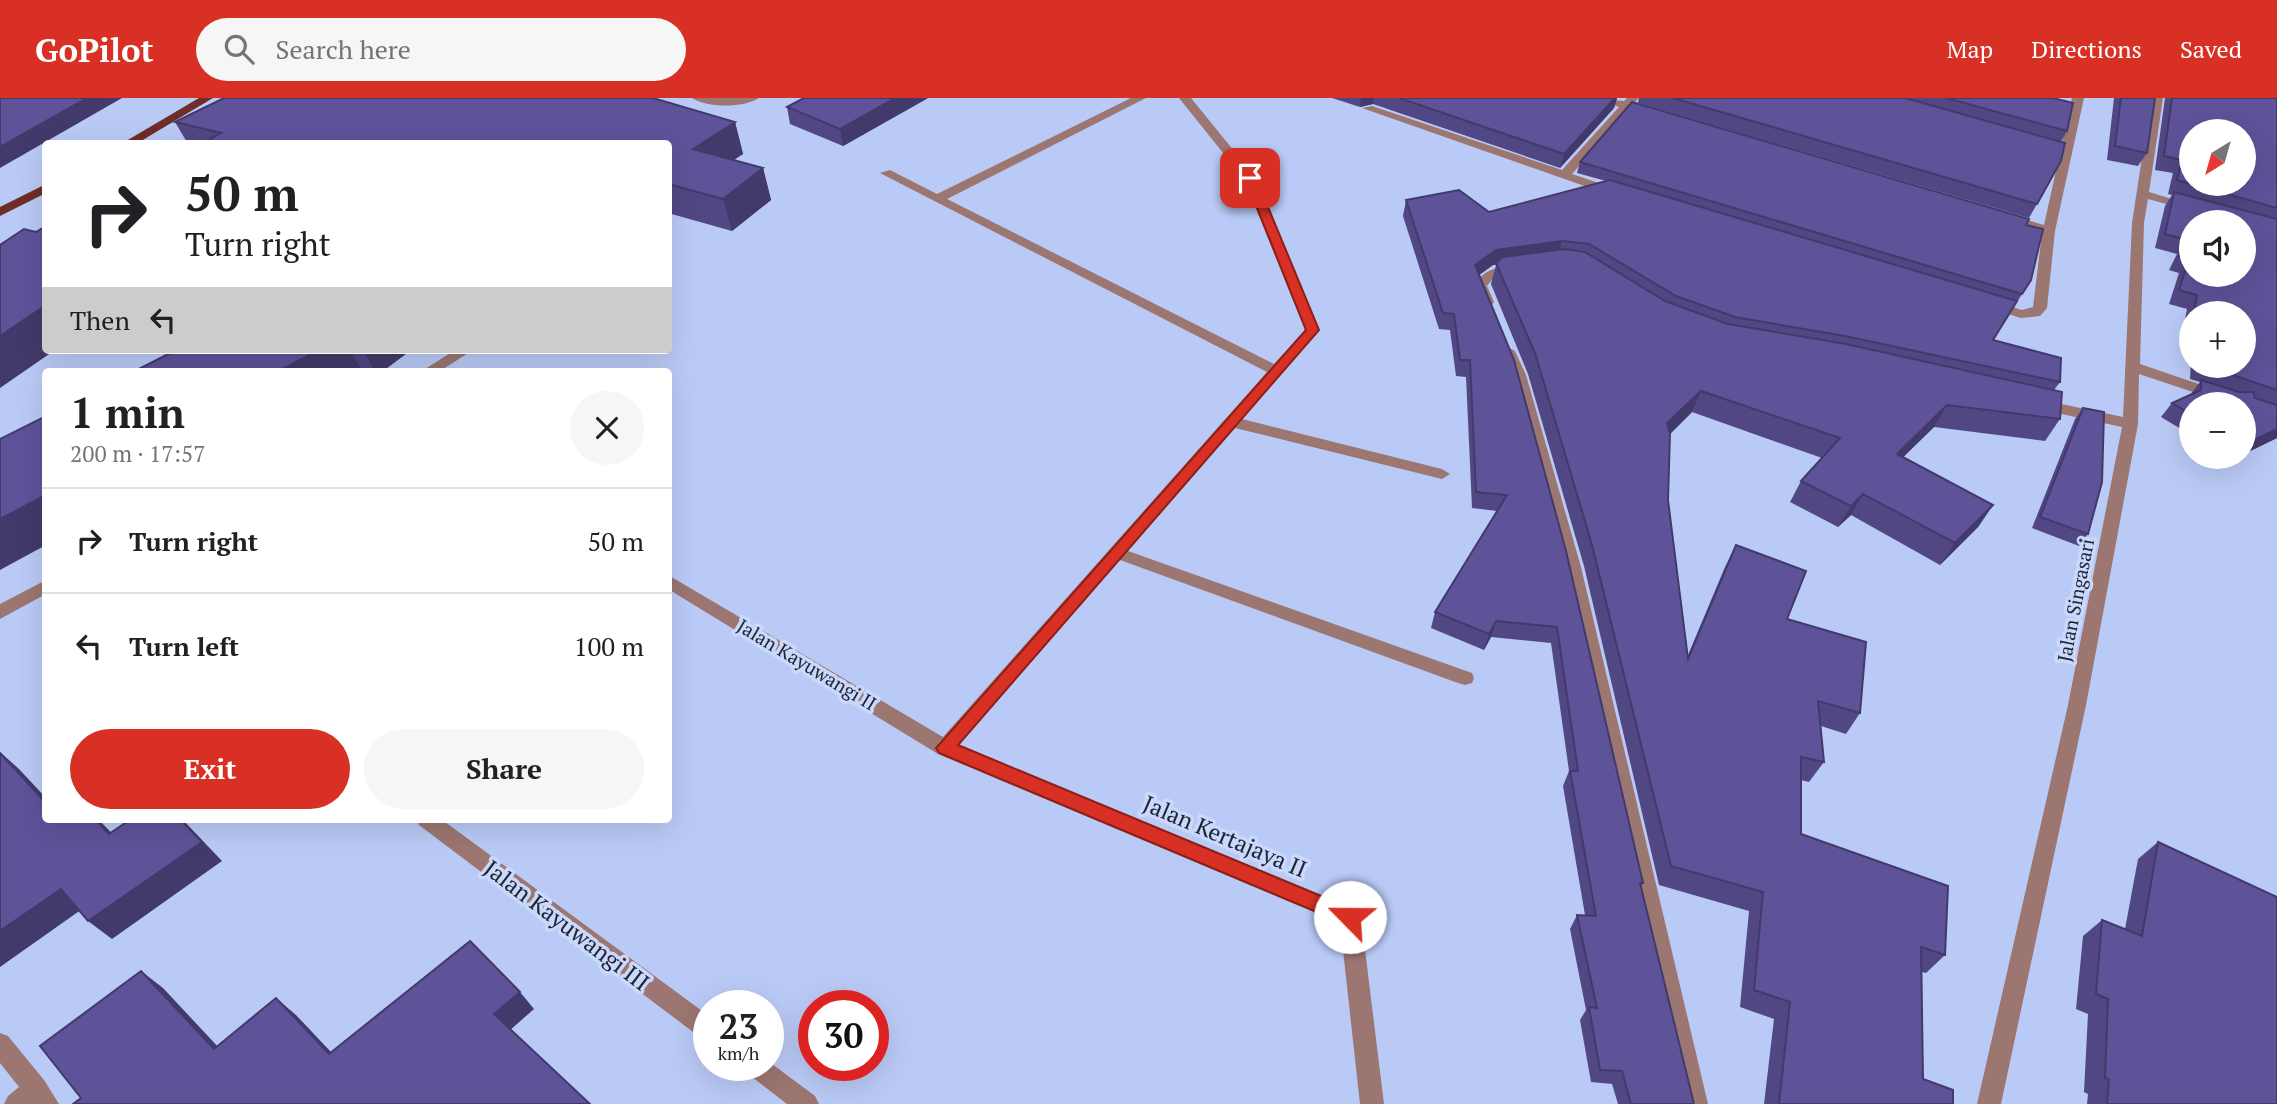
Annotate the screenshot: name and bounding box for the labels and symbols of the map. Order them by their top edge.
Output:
north arrow [2179,119,2256,196]
pin [1220,148,1280,208]
street label: Jalan Singasari [2051,536,2099,664]
street label: Jalan Kayuwangi II [733,613,881,715]
street label: Jalan Kertajaya II [1138,788,1312,884]
street label: Jalan Kayuwangi III [478,853,656,997]
position arrow [1313,880,1387,954]
speed limit sign: 30 [798,990,889,1081]

